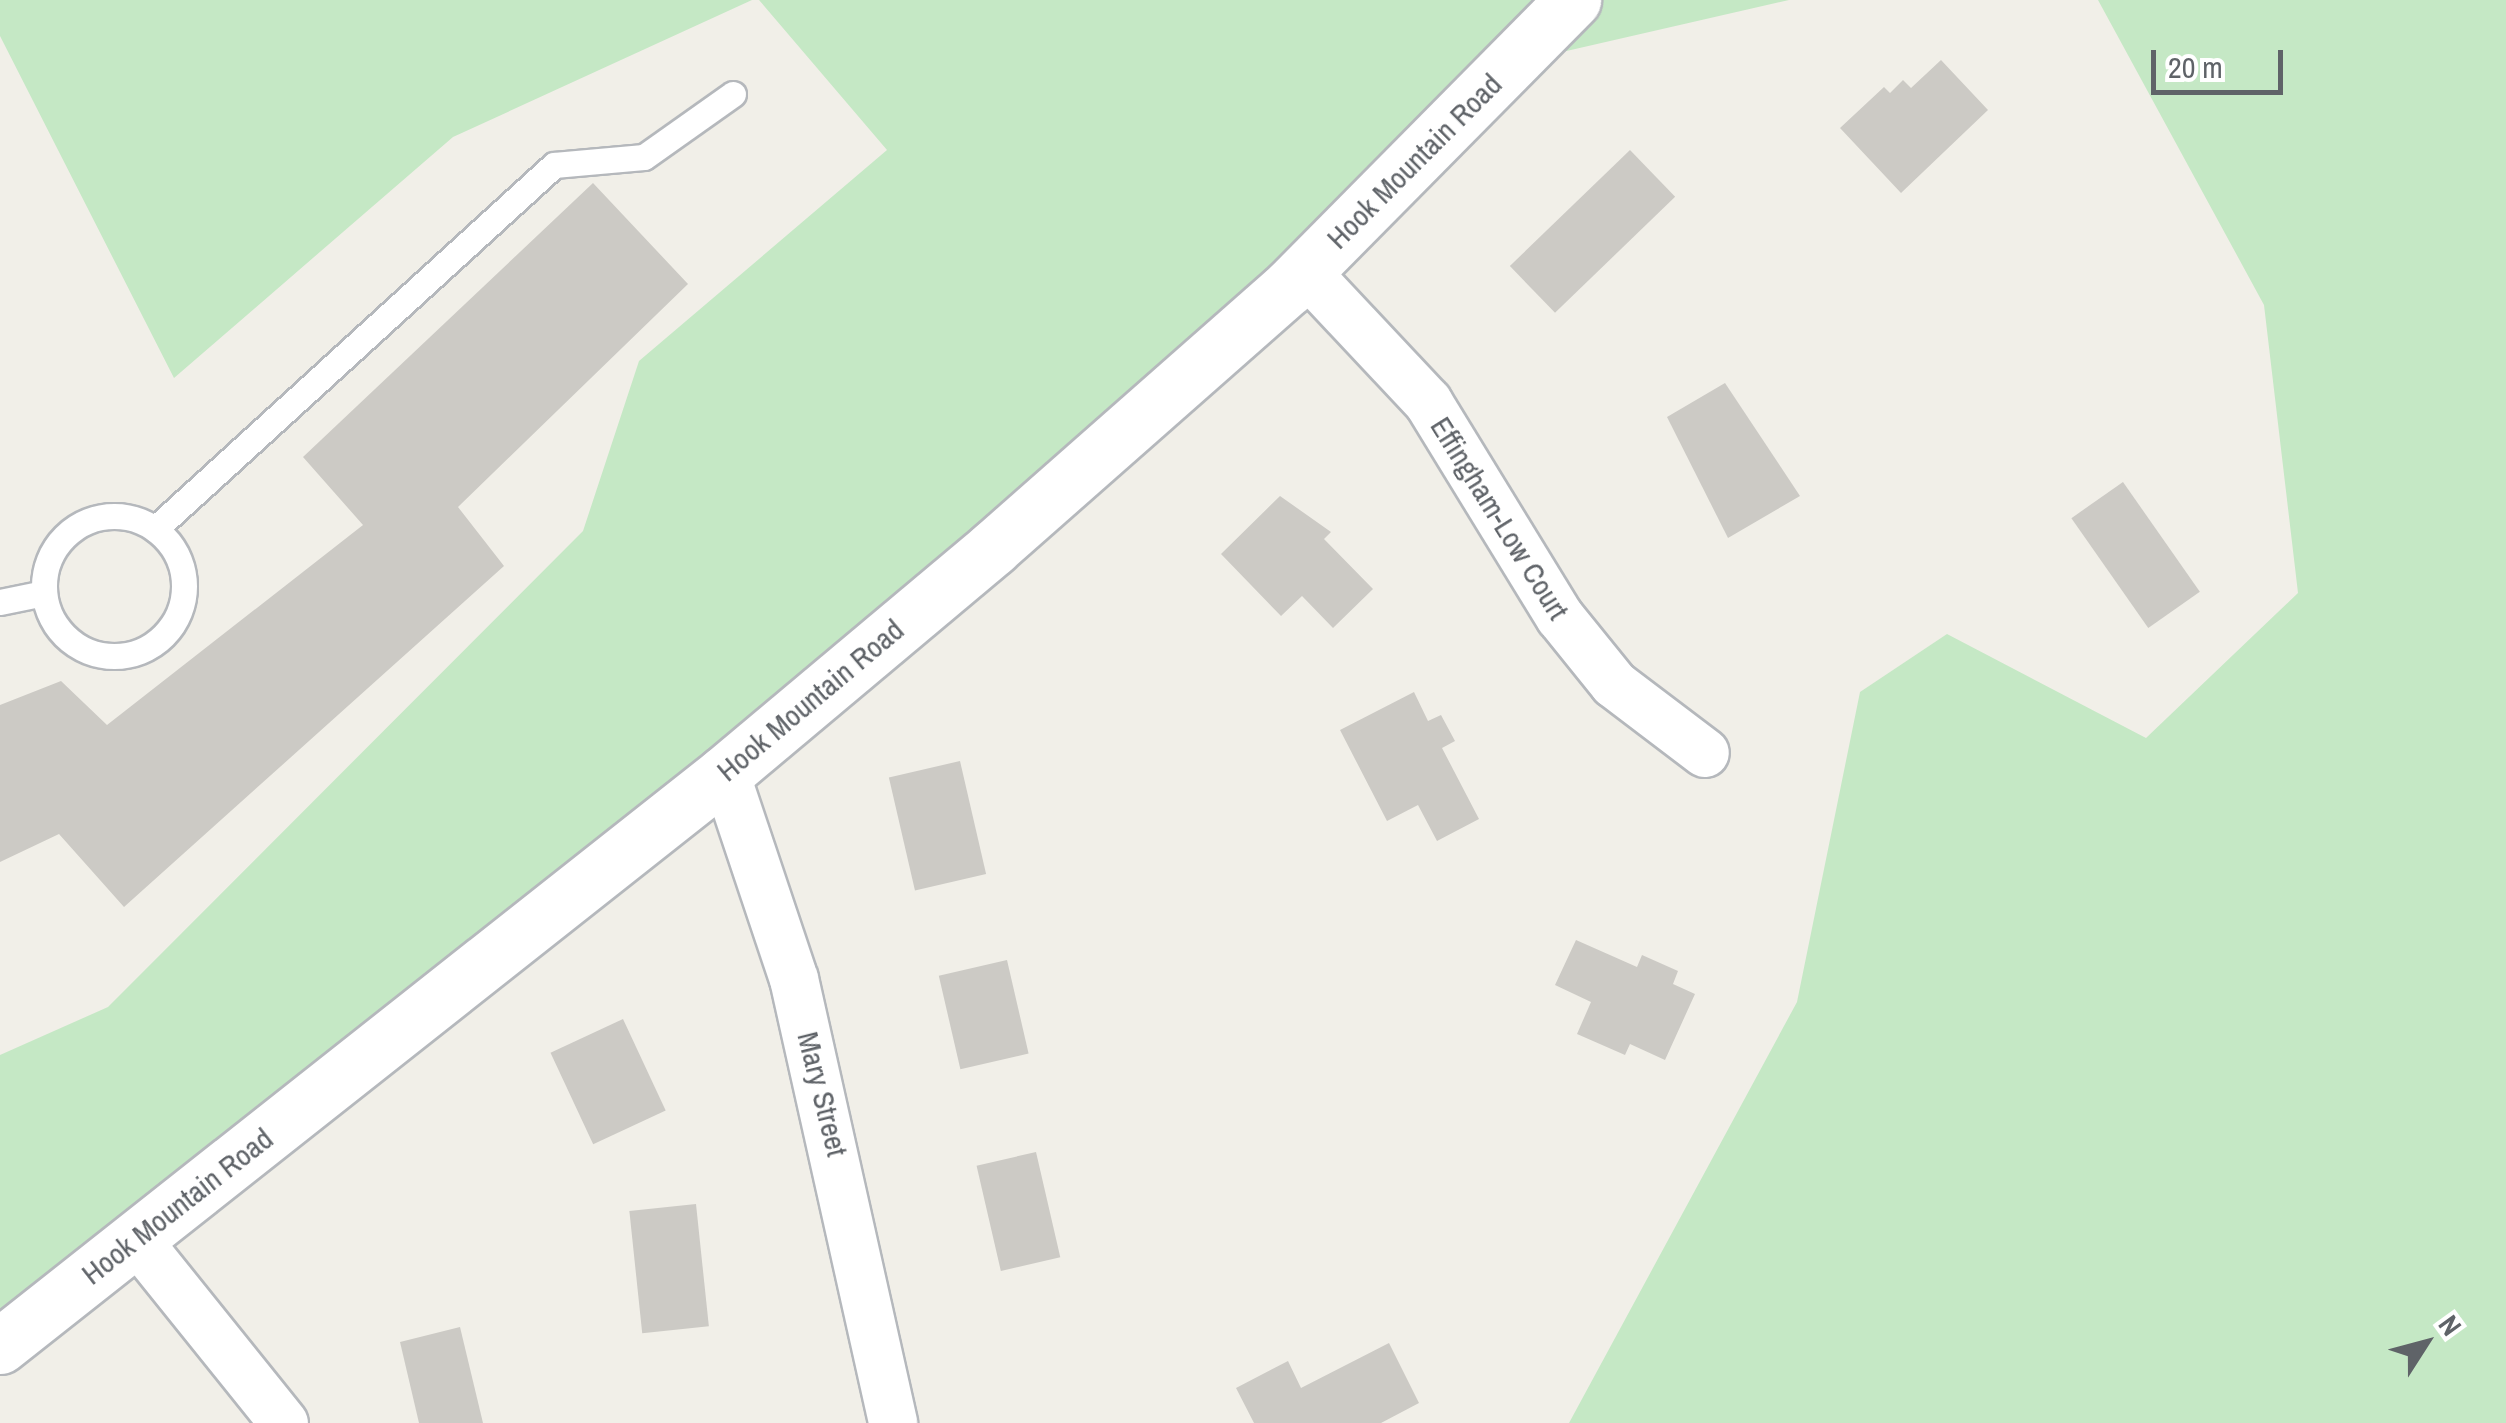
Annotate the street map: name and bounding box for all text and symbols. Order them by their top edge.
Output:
scale bar [2156,30,2288,92]
text: 20 m [2168,47,2223,87]
street label: Hook Mountain Road [1319,66,1509,256]
street label: Effingham-Low Court [1423,410,1577,626]
street label: Hook Mountain Road [709,611,911,789]
street label: Mary Street [790,1028,856,1160]
street label: Hook Mountain Road [74,1120,280,1292]
north arrow [2376,1293,2476,1393]
text: N [2430,1307,2471,1343]

